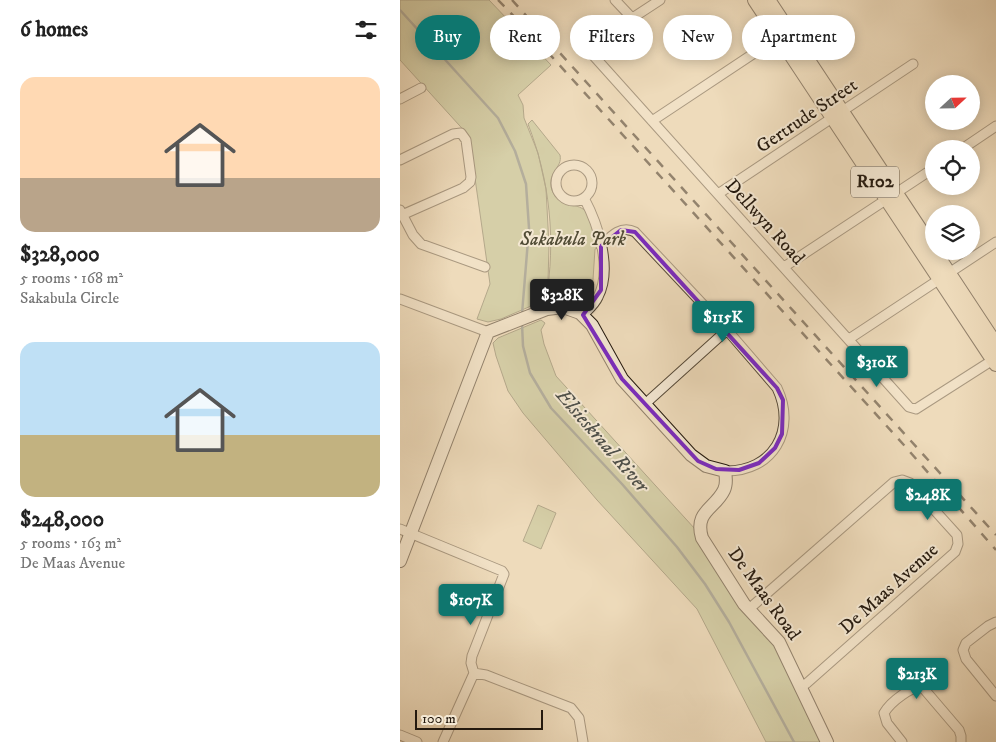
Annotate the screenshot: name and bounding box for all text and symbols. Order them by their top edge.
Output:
chip: Buy [415,15,480,60]
chip: Rent [490,15,560,60]
chip: Filters [570,15,653,60]
chip: New [663,15,732,60]
chip: Apartment [742,15,855,60]
icon: filters [352,16,380,44]
text: 6 homes [20,17,88,43]
street label: Gertrude Street [752,74,862,158]
north arrow [925,75,980,130]
map controls [925,75,980,260]
icon: home [155,110,245,200]
button: locate [925,140,980,195]
road number: R102 [851,166,899,198]
street label: Dellwyn Road [720,174,810,270]
button: layers [925,205,980,260]
park label: Sakabula Park [519,228,626,251]
text: $328,000 [20,242,100,268]
text: 5 rooms · 168 m² [20,268,123,288]
pin: $328K [527,278,597,321]
text: $328K [541,285,583,305]
text: Sakabula Circle [20,288,119,308]
pin: $115K [688,300,758,343]
text: $115K [703,307,743,327]
pin: $310K [842,346,912,388]
text: $310K [857,352,897,372]
icon: home [155,375,245,465]
water label: Elsieskraal River [549,383,655,499]
pin: $248K [893,478,963,521]
text: $248K [905,485,951,505]
text: $248,000 [20,507,104,533]
text: 5 rooms · 163 m² [20,533,121,553]
street label: De Maas Avenue [835,539,943,639]
street label: De Maas Road [723,543,806,645]
text: De Maas Avenue [20,553,125,573]
pin: $107K [436,584,506,626]
text: $107K [450,590,492,610]
pin: $213K [882,658,952,700]
text: $213K [897,664,937,684]
scale bar [415,707,542,730]
text: 100 m [422,710,456,728]

